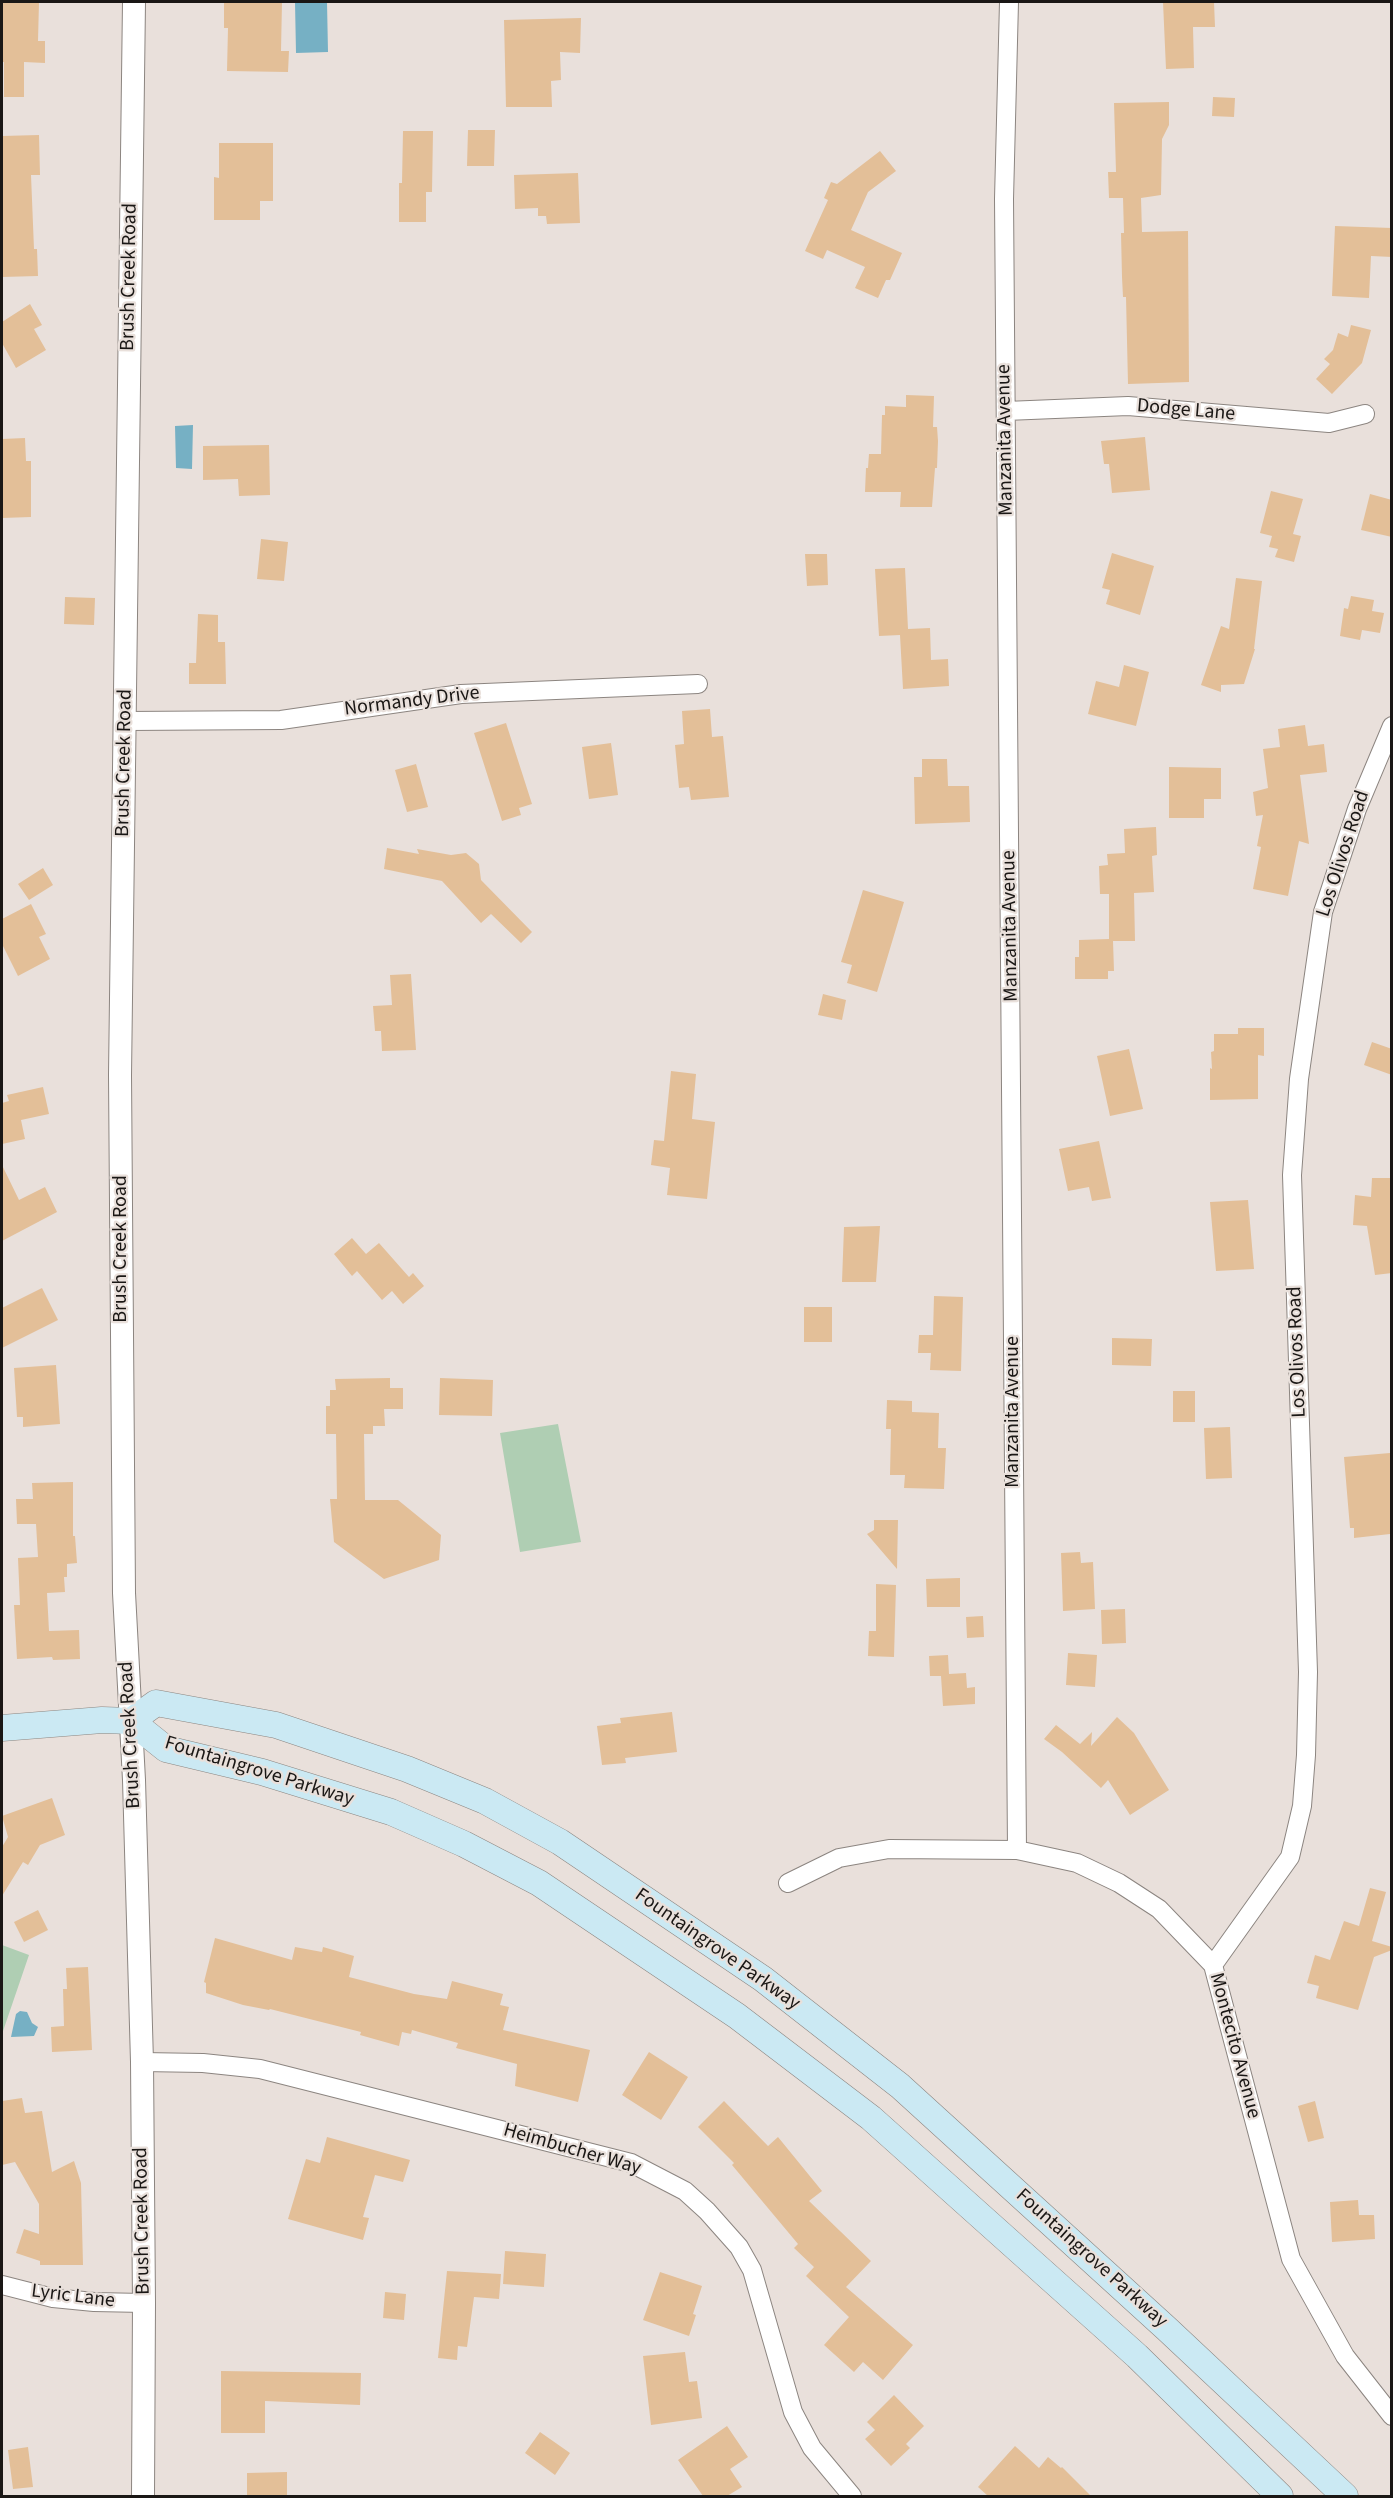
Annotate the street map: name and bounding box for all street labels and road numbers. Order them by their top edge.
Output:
street label: Brush Creek Road [117,203,143,351]
street label: Manzanita Avenue [993,364,1019,516]
street label: Dodge Lane [1136,395,1236,427]
street label: Normandy Drive [343,682,481,722]
street label: Brush Creek Road [112,689,138,837]
street label: Los Olivos Road [1312,788,1376,920]
street label: Manzanita Avenue [998,850,1024,1002]
street label: Brush Creek Road [110,1175,134,1323]
street label: Los Olivos Road [1284,1286,1312,1418]
street label: Manzanita Avenue [1002,1336,1026,1488]
street label: Brush Creek Road [115,1661,147,1809]
street label: Fountaingrove Parkway [162,1732,356,1812]
street label: Fountaingrove Parkway [630,1884,804,2016]
street label: Montecito Avenue [1203,1971,1265,2121]
street label: Heimbucher Way [500,2119,644,2181]
street label: Brush Creek Road [130,2147,156,2295]
street label: Fountaingrove Parkway [1010,2184,1172,2334]
street label: Lyric Lane [30,2280,116,2314]

